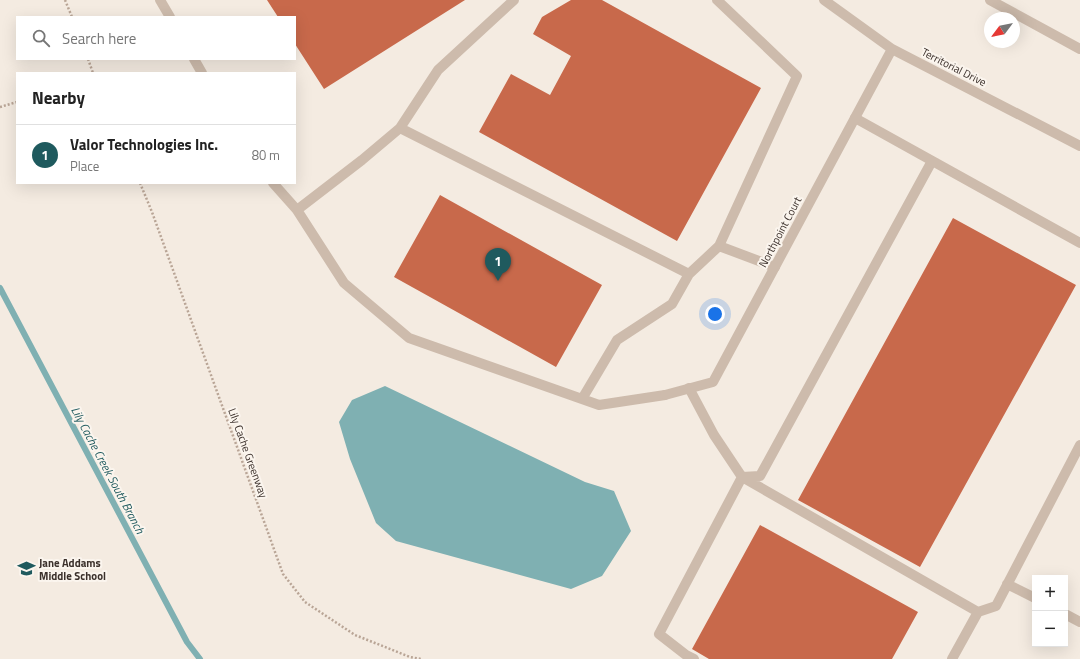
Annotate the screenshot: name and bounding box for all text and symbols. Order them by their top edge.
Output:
north arrow [984,12,1020,48]
search box [16,16,296,60]
icon: search [30,27,52,49]
text: Search here [62,27,136,50]
street label: Territorial Drive [919,44,990,90]
text: Nearby [32,85,85,111]
text: Valor Technologies Inc. [70,133,218,156]
text: 1 [41,145,49,165]
text: 80 m [252,145,280,165]
text: Place [70,156,99,176]
street label: Northpoint Court [755,194,805,270]
pin: 1 [485,248,511,281]
your location [705,304,725,324]
water label: Lily Cache Creek South Branch [66,403,150,538]
street label: Lily Cache Greenway [224,406,272,501]
place label: Jane Addams Middle School [39,555,106,584]
school or university icon: Jane Addams Middle School [16,559,36,579]
map controls [1032,575,1068,647]
button: + [1032,575,1068,611]
button: − [1032,611,1068,647]

